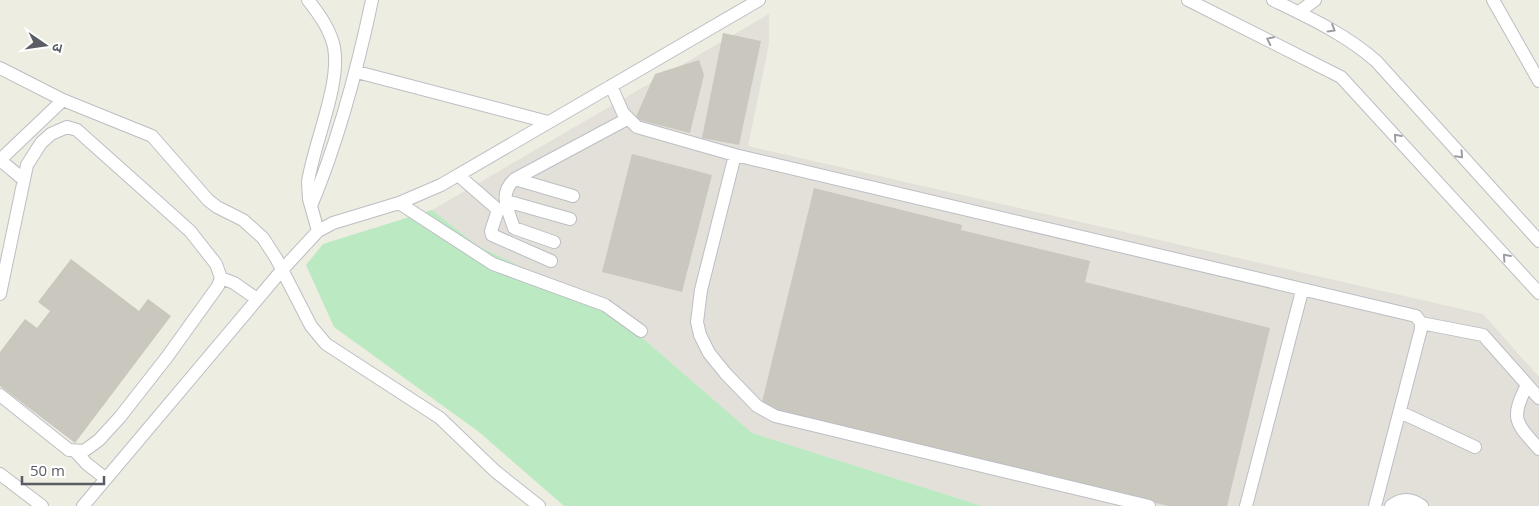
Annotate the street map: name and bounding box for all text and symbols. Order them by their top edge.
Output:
north arrow [20,20,70,70]
one-way arrow [1327,23,1336,33]
one-way arrow [1266,35,1275,46]
text: उ [48,42,68,55]
one-way arrow [1394,134,1403,143]
one-way arrow [1454,149,1463,158]
one-way arrow [1503,254,1512,263]
scale bar [22,454,105,486]
text: 50 m [30,460,65,480]

